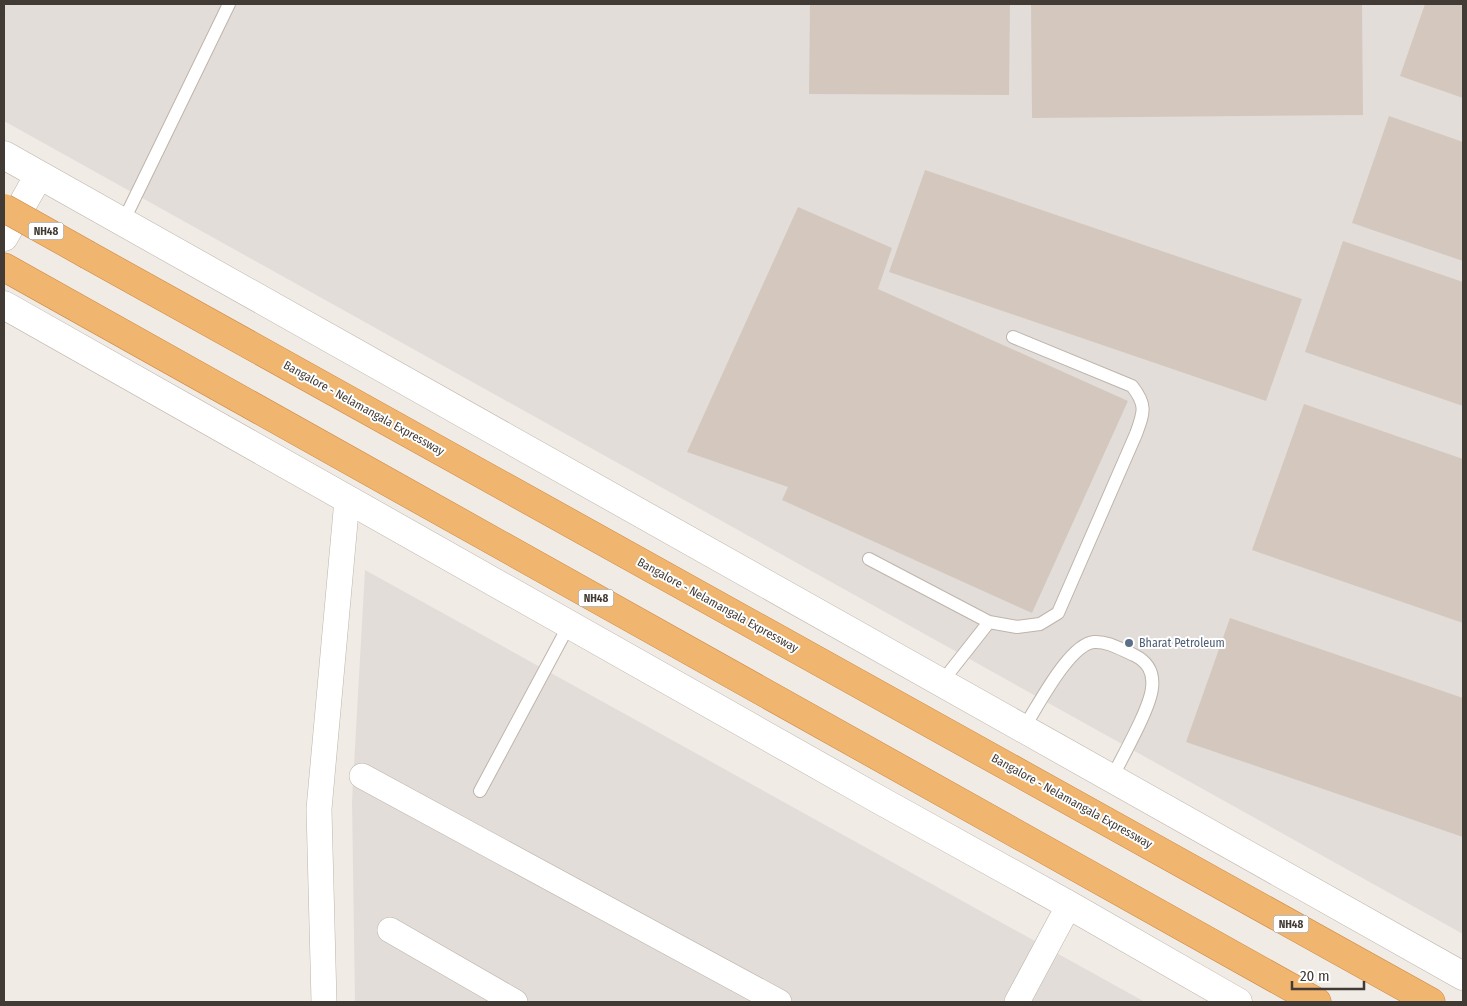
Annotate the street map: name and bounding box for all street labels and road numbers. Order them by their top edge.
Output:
road number: NH48 [28,222,64,240]
street label: Bangalore - Nelamangala Expressway [281,358,447,458]
street label: Bangalore - Nelamangala Expressway [635,555,801,655]
road number: NH48 [578,590,614,606]
street label: Bangalore - Nelamangala Expressway [989,751,1155,851]
road number: NH48 [1274,916,1308,932]

